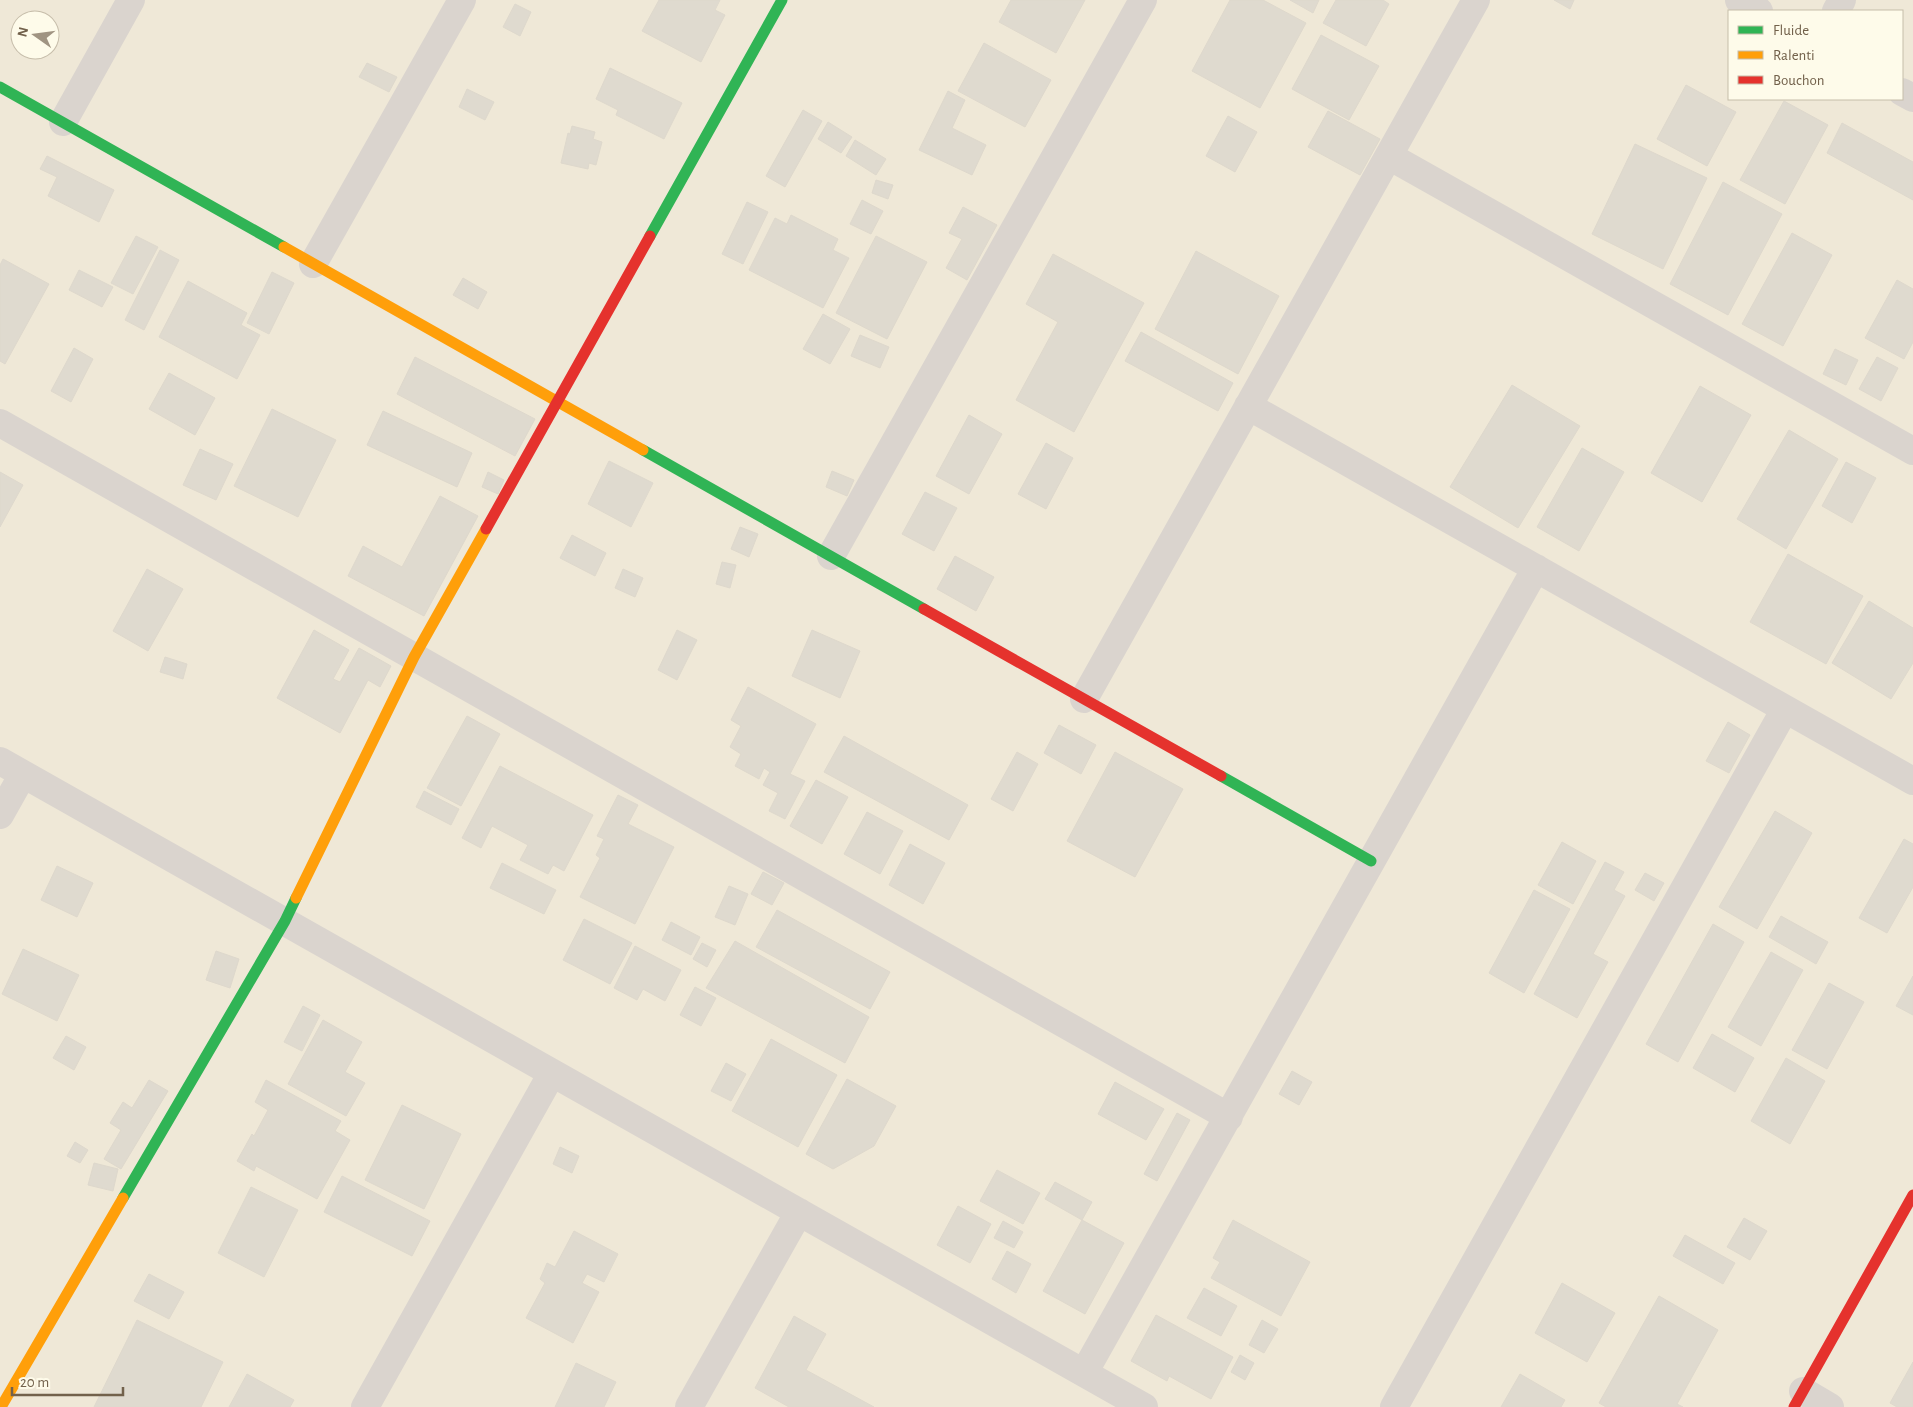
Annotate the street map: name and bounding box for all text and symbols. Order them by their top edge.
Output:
north arrow [10,10,60,60]
legend [1728,10,1903,100]
text: Fluide [1773,23,1809,38]
text: N [15,26,31,39]
text: Ralenti [1773,48,1815,63]
text: Bouchon [1773,73,1824,88]
scale bar [12,1364,124,1396]
text: 20 m [20,1375,49,1390]

